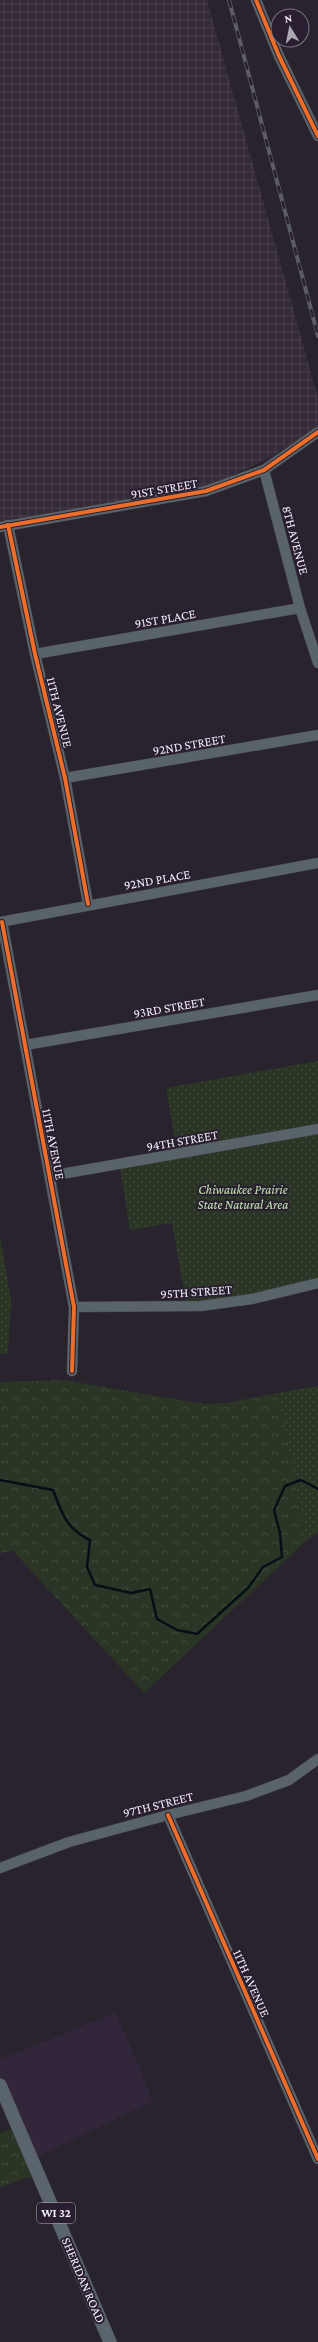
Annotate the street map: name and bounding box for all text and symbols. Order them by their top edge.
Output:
north arrow [270,8,310,48]
text: N [284,12,293,25]
street label: 91ST STREET [129,475,199,502]
street label: 8TH AVENUE [279,504,312,576]
street label: 91ST PLACE [133,606,197,631]
street label: 11TH AVENUE [43,675,76,749]
street label: 92ND STREET [151,731,227,758]
street label: 92ND PLACE [123,866,192,893]
street label: 93RD STREET [132,994,206,1021]
street label: 11TH AVENUE [39,1107,68,1181]
street label: 94TH STREET [145,1127,219,1154]
park label: Chiwaukee Prairie State Natural Area [198,1182,288,1212]
street label: 95TH STREET [160,1282,232,1301]
street label: 97TH STREET [121,1789,195,1820]
street label: 11TH AVENUE [230,1947,273,2019]
road number: WI 32 [37,2203,75,2223]
street label: SHERIDAN ROAD [59,2235,108,2325]

